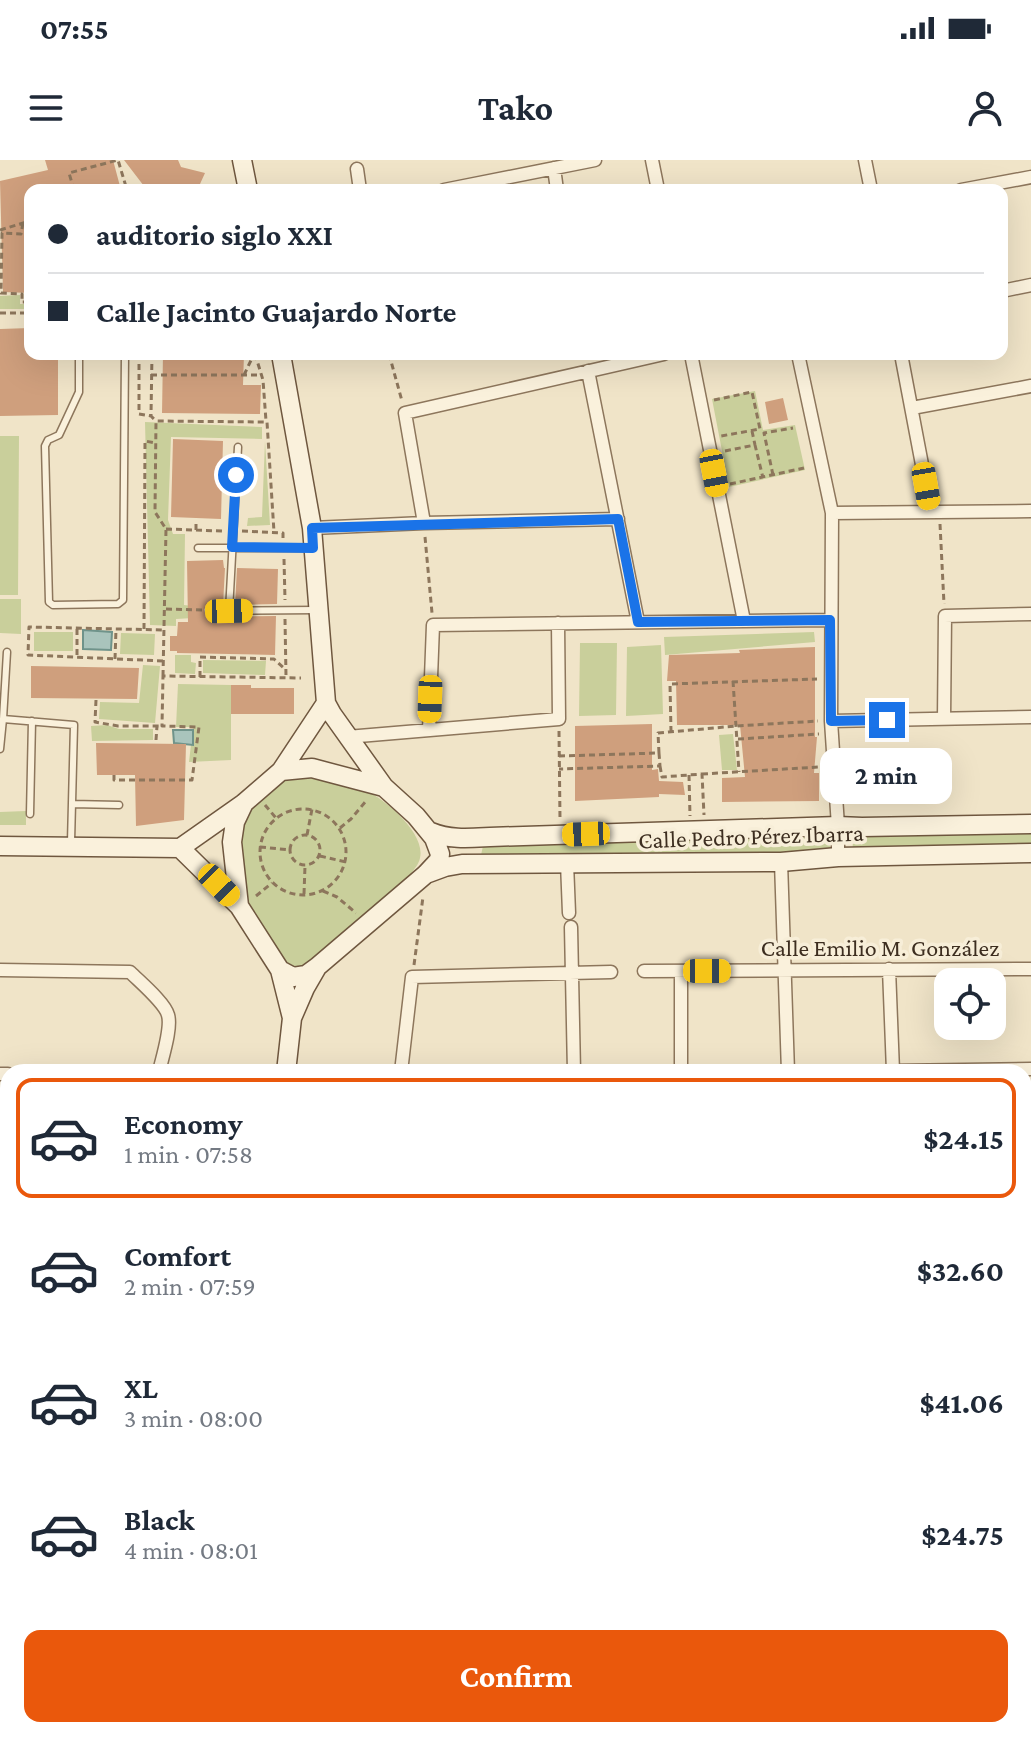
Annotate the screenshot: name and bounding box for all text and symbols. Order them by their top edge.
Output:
text: 07:55 [40,12,109,45]
icon: menu [24,86,68,130]
icon: person [963,86,1007,130]
text: Tako [478,88,553,128]
text: auditorio siglo XXI [96,218,333,251]
text: Calle Jacinto Guajardo Norte [96,295,457,328]
car [698,447,730,499]
route start [218,457,254,493]
car [910,460,942,512]
car [205,599,253,623]
car [417,675,443,723]
route end [869,702,905,738]
callout: 2 min [821,748,953,804]
text: 2 min [855,761,917,790]
street label: Calle Pedro Pérez Ibarra [638,819,864,853]
car [562,821,610,847]
car [194,859,244,911]
street label: Calle Emilio M. González [761,934,999,961]
car [683,959,731,983]
map controls [934,968,1006,1040]
button: locate [934,968,1006,1040]
icon: car [28,1102,100,1174]
text: Economy [124,1107,243,1140]
text: $24.15 [923,1122,1004,1155]
text: 1 min · 07:58 [124,1140,253,1169]
icon: car [28,1234,100,1306]
text: Comfort [124,1239,231,1272]
text: $32.60 [917,1254,1004,1287]
text: 2 min · 07:59 [124,1272,256,1301]
icon: car [28,1366,100,1438]
text: XL [124,1371,158,1404]
text: $41.06 [919,1386,1004,1419]
text: 3 min · 08:00 [124,1404,263,1433]
icon: car [28,1498,100,1570]
text: Black [124,1503,195,1536]
text: $24.75 [921,1518,1004,1551]
text: 4 min · 08:01 [124,1536,258,1565]
button: Confirm [24,1630,1008,1722]

